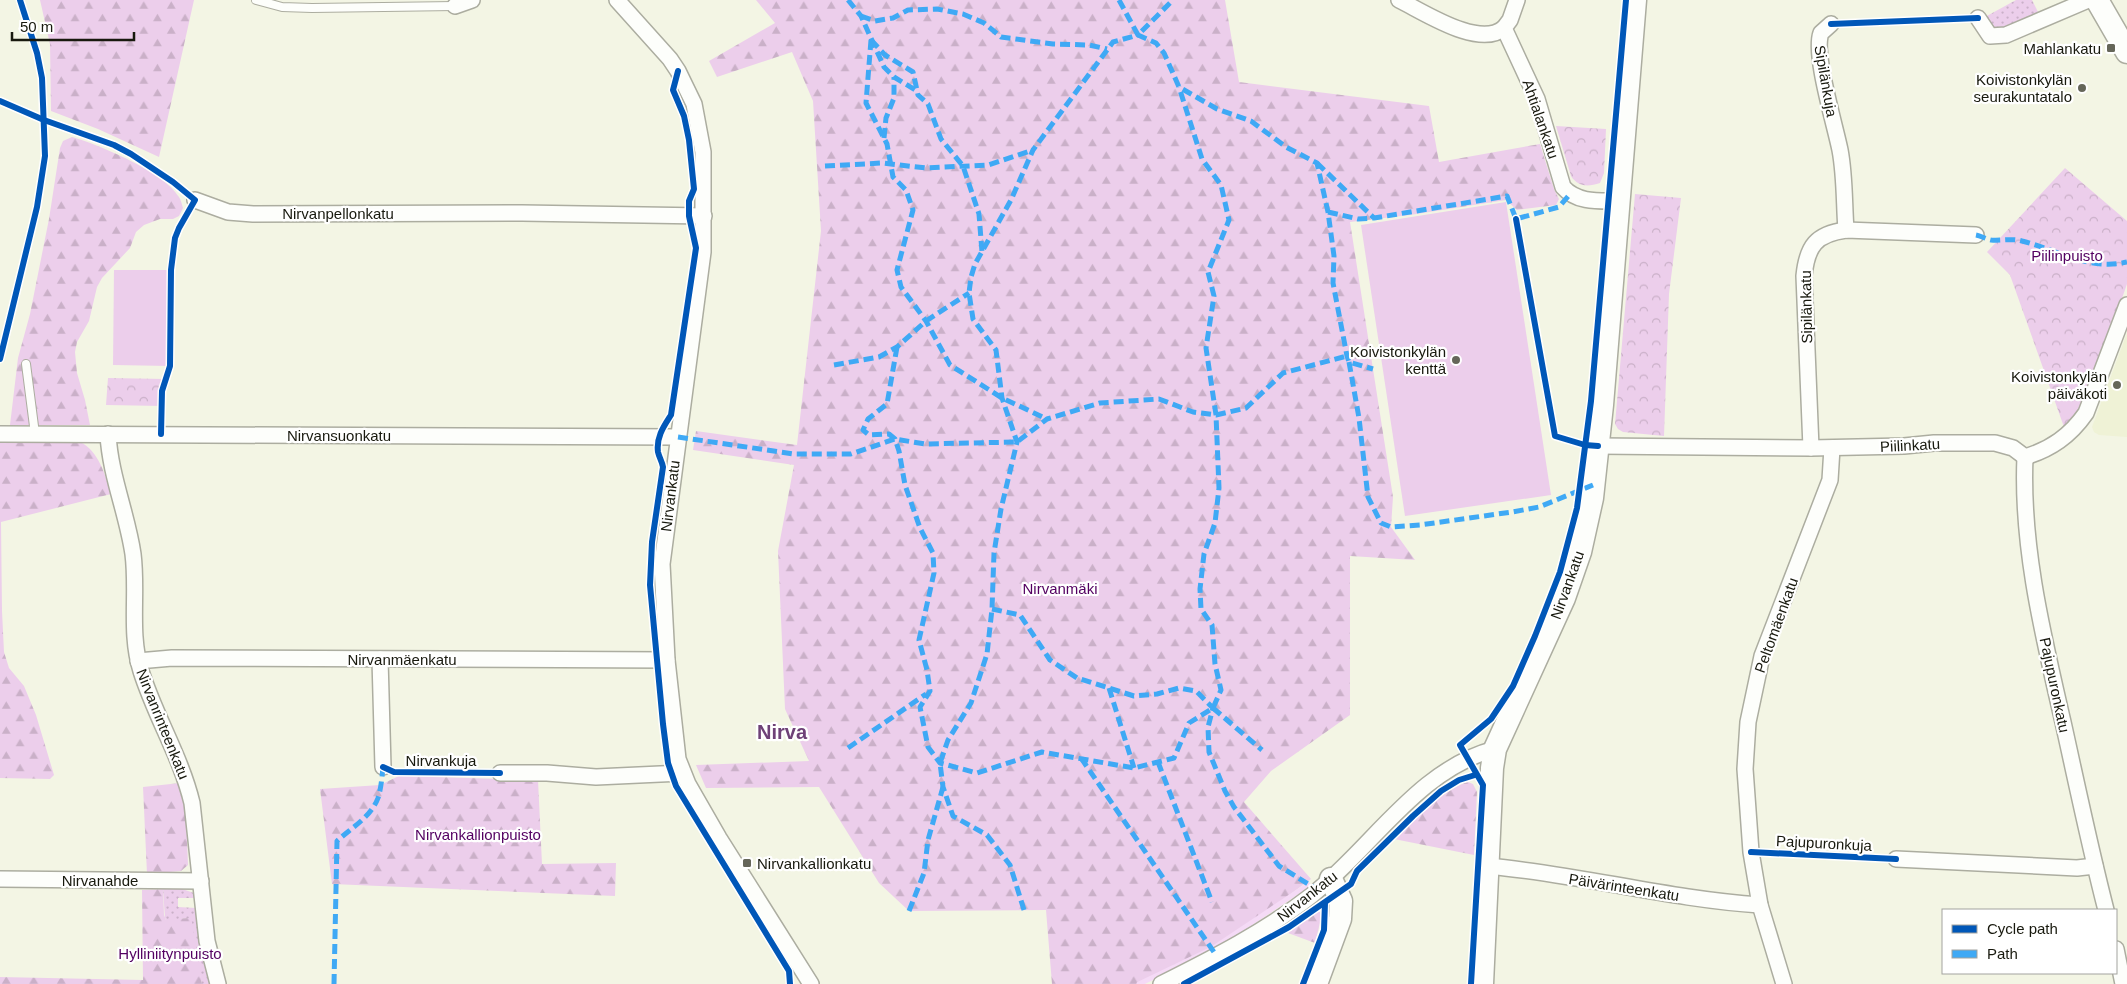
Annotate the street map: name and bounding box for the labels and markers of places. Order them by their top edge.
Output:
place label: Mahlankatu [2023,40,2101,57]
marker: Mahlankatu [2105,42,2117,54]
place label: Koivistonkylän seurakuntatalo [1974,71,2072,105]
marker: Koivistonkylän seurakuntatalo [2076,82,2088,94]
place label: Koivistonkylän kenttä [1350,343,1447,377]
marker: Koivistonkylän kenttä [1450,354,1462,366]
place label: Koivistonkylän päiväkoti [2011,368,2107,402]
marker: Koivistonkylän päiväkoti [2111,379,2123,391]
place label: Nirvankallionkatu [757,855,871,872]
marker: Nirvankallionkatu [741,857,753,869]

